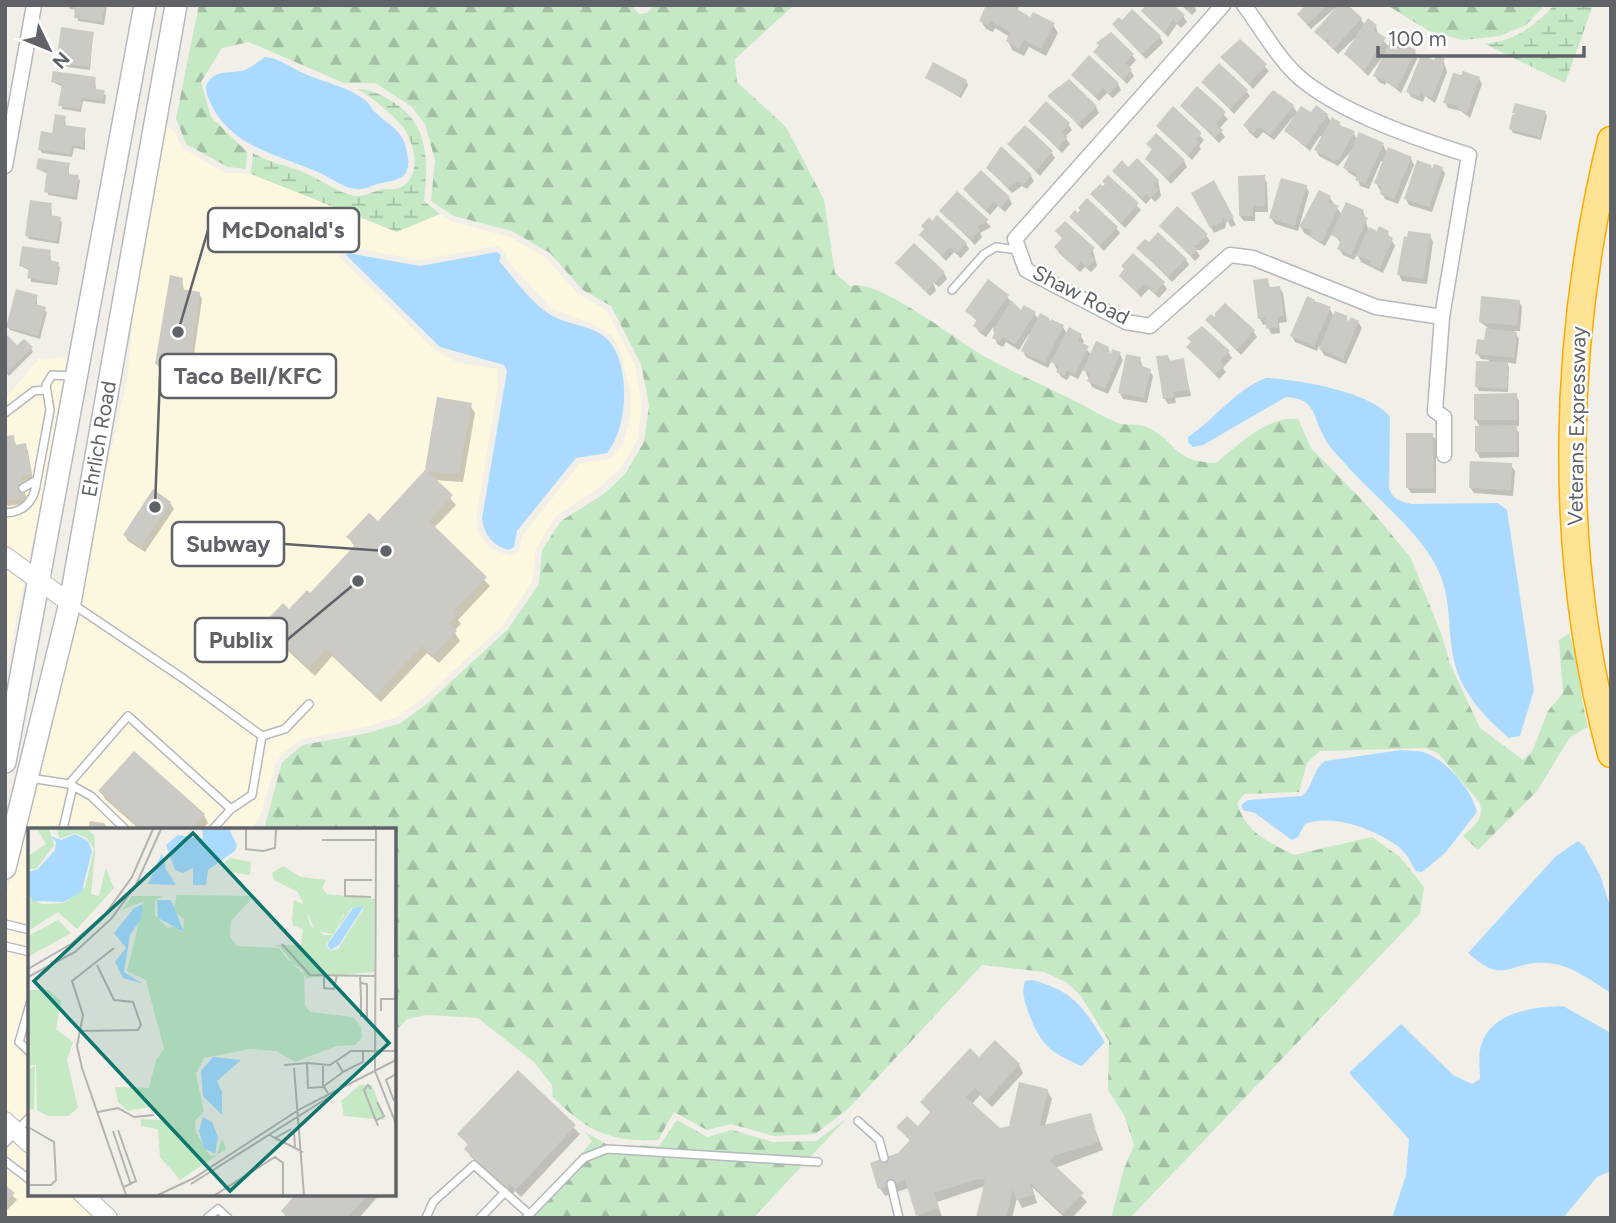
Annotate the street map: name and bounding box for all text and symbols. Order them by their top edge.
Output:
north arrow [14,14,84,84]
scale bar [1378,14,1584,58]
text: 100 m [1388,26,1447,51]
text: N [48,47,74,73]
callout: McDonald's [208,208,359,252]
text: McDonald's [222,216,345,244]
street label: Shaw Road [1029,260,1134,330]
street label: Veterans Expressway [1562,326,1591,526]
callout: Taco Bell/KFC [160,354,336,398]
text: Taco Bell/KFC [174,362,323,390]
street label: Ehrlich Road [76,379,121,499]
callout: Subway [172,522,284,566]
text: Subway [186,530,271,558]
callout: Publix [195,618,287,662]
text: Publix [209,626,274,654]
inset map [28,828,396,1195]

